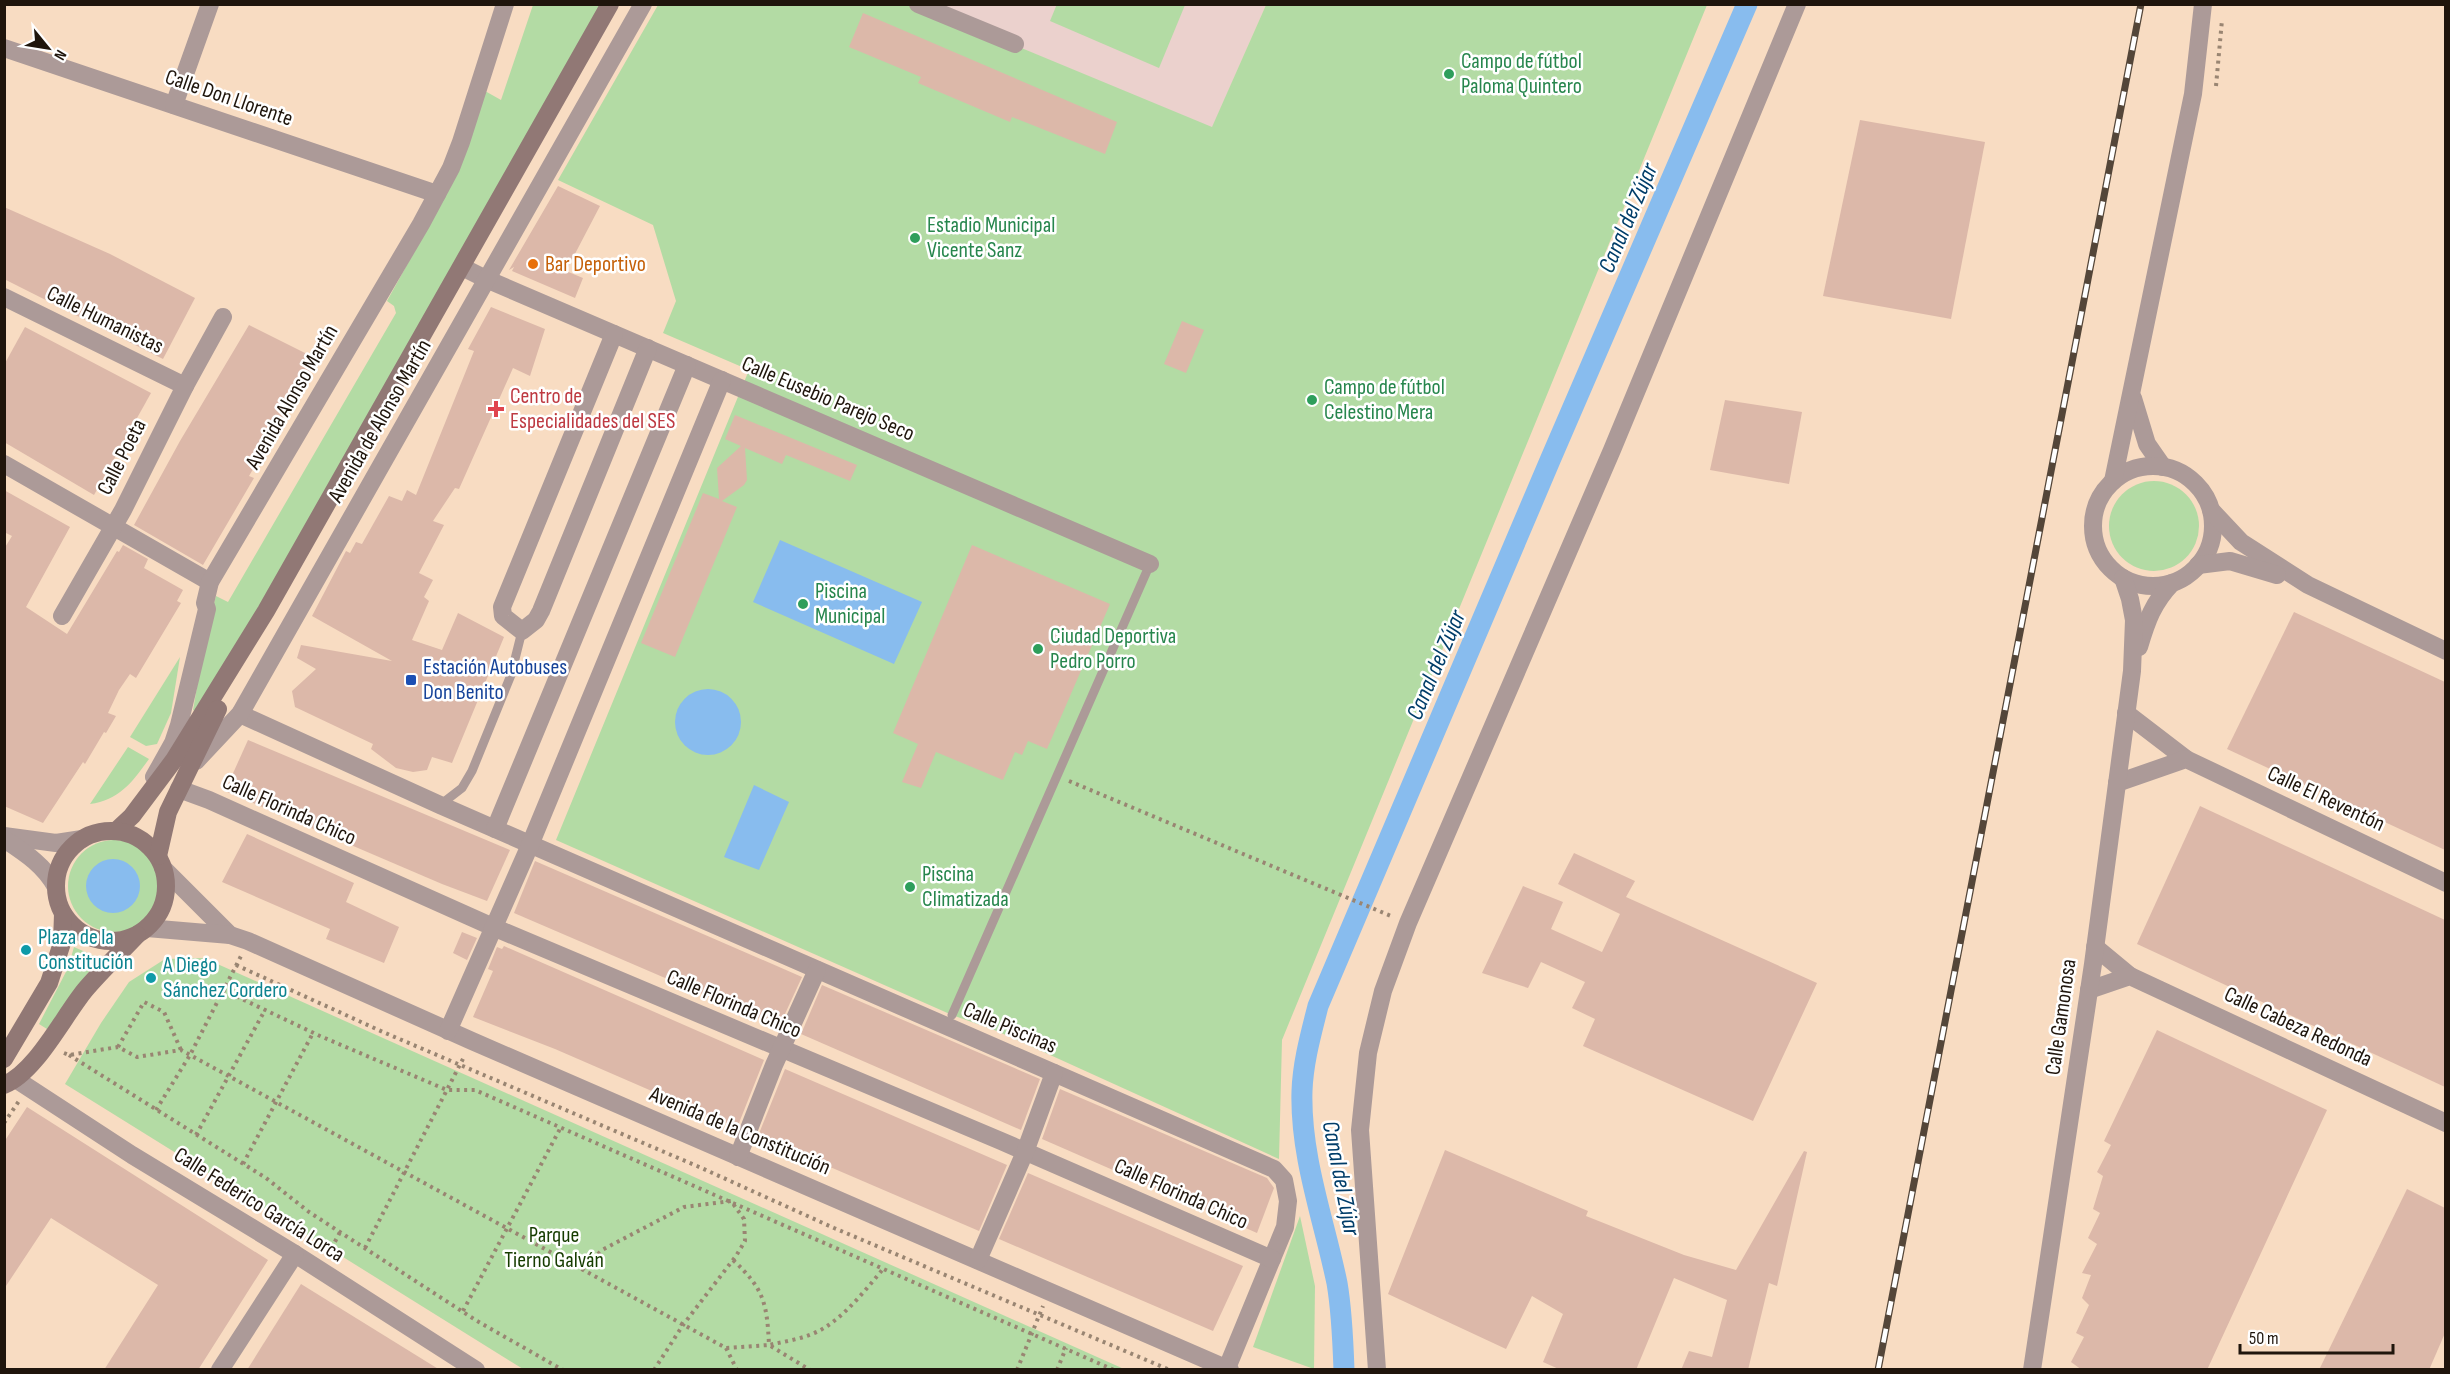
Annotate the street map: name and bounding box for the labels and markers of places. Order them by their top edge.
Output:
place label: Campo de fútbol Paloma Quintero [1461,48,1582,100]
marker: Campo de fútbol Paloma Quintero [1442,67,1456,81]
place label: Estadio Municipal Vicente Sanz [927,212,1055,264]
marker: Estadio Municipal Vicente Sanz [908,231,922,245]
place label: Bar Deportivo [545,251,646,278]
marker: Bar Deportivo [526,257,540,271]
place label: Campo de fútbol Celestino Mera [1324,374,1445,426]
place label: Centro de Especialidades del SES [510,383,676,435]
marker: Campo de fútbol Celestino Mera [1305,393,1319,407]
marker: Centro de Especialidades del SES [487,400,505,418]
place label: Piscina Municipal [815,578,885,630]
marker: Piscina Municipal [796,597,810,611]
place label: Ciudad Deportiva Pedro Porro [1050,623,1176,675]
marker: Ciudad Deportiva Pedro Porro [1031,642,1045,656]
place label: Estación Autobuses Don Benito [423,654,567,706]
marker: Estación Autobuses Don Benito [404,673,418,687]
place label: Piscina Climatizada [922,861,1009,913]
marker: Piscina Climatizada [903,880,917,894]
place label: Plaza de la Constitución [38,924,133,976]
marker: Plaza de la Constitución [19,943,33,957]
place label: A Diego Sánchez Cordero [162,952,287,1004]
marker: A Diego Sánchez Cordero [144,971,158,985]

